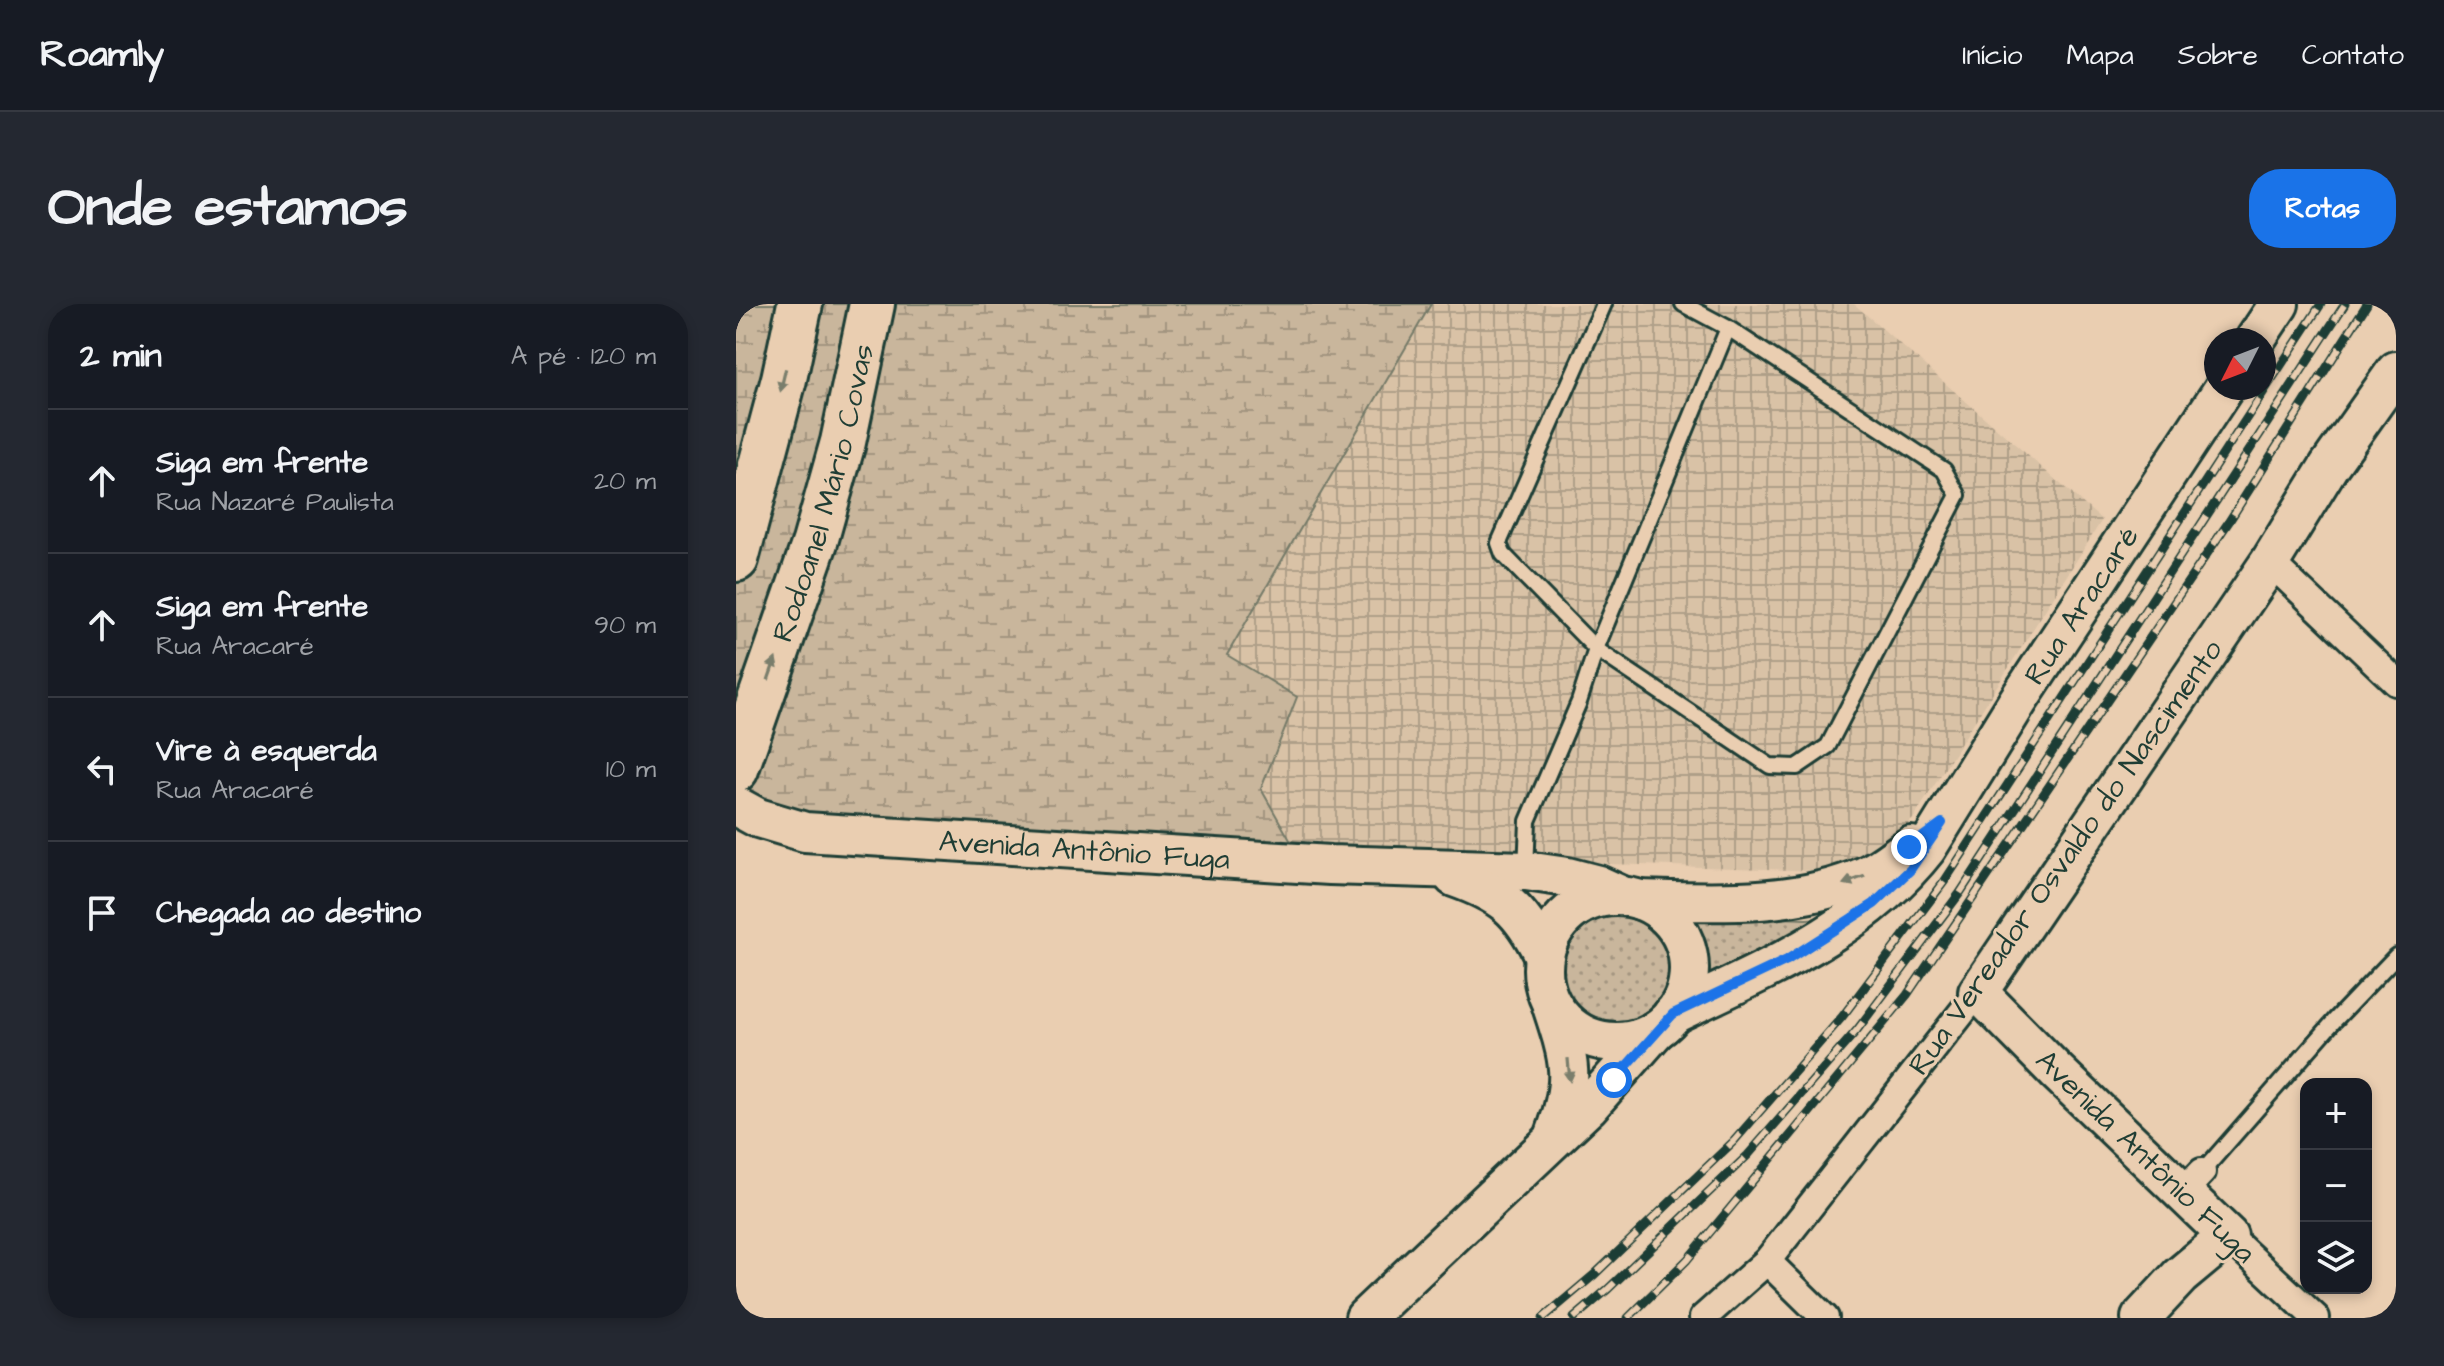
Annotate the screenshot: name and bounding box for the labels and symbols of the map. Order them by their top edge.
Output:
north arrow [2204,328,2276,400]
street label: Rodoanel Mário Covas [762,340,885,648]
one-way arrow [777,368,789,393]
street label: Rua Aracaré [2014,518,2149,693]
street label: Rua Vereador Osvaldo do Nascimento [1899,631,2233,1084]
one-way arrow [766,657,778,681]
street label: Avenida Antônio Fuga [937,820,1231,881]
route end [1891,829,1927,865]
one-way arrow [1841,874,1865,887]
street label: Avenida Antônio Fuga [2025,1040,2265,1274]
one-way arrow [1562,1058,1575,1083]
route start [1596,1062,1632,1098]

